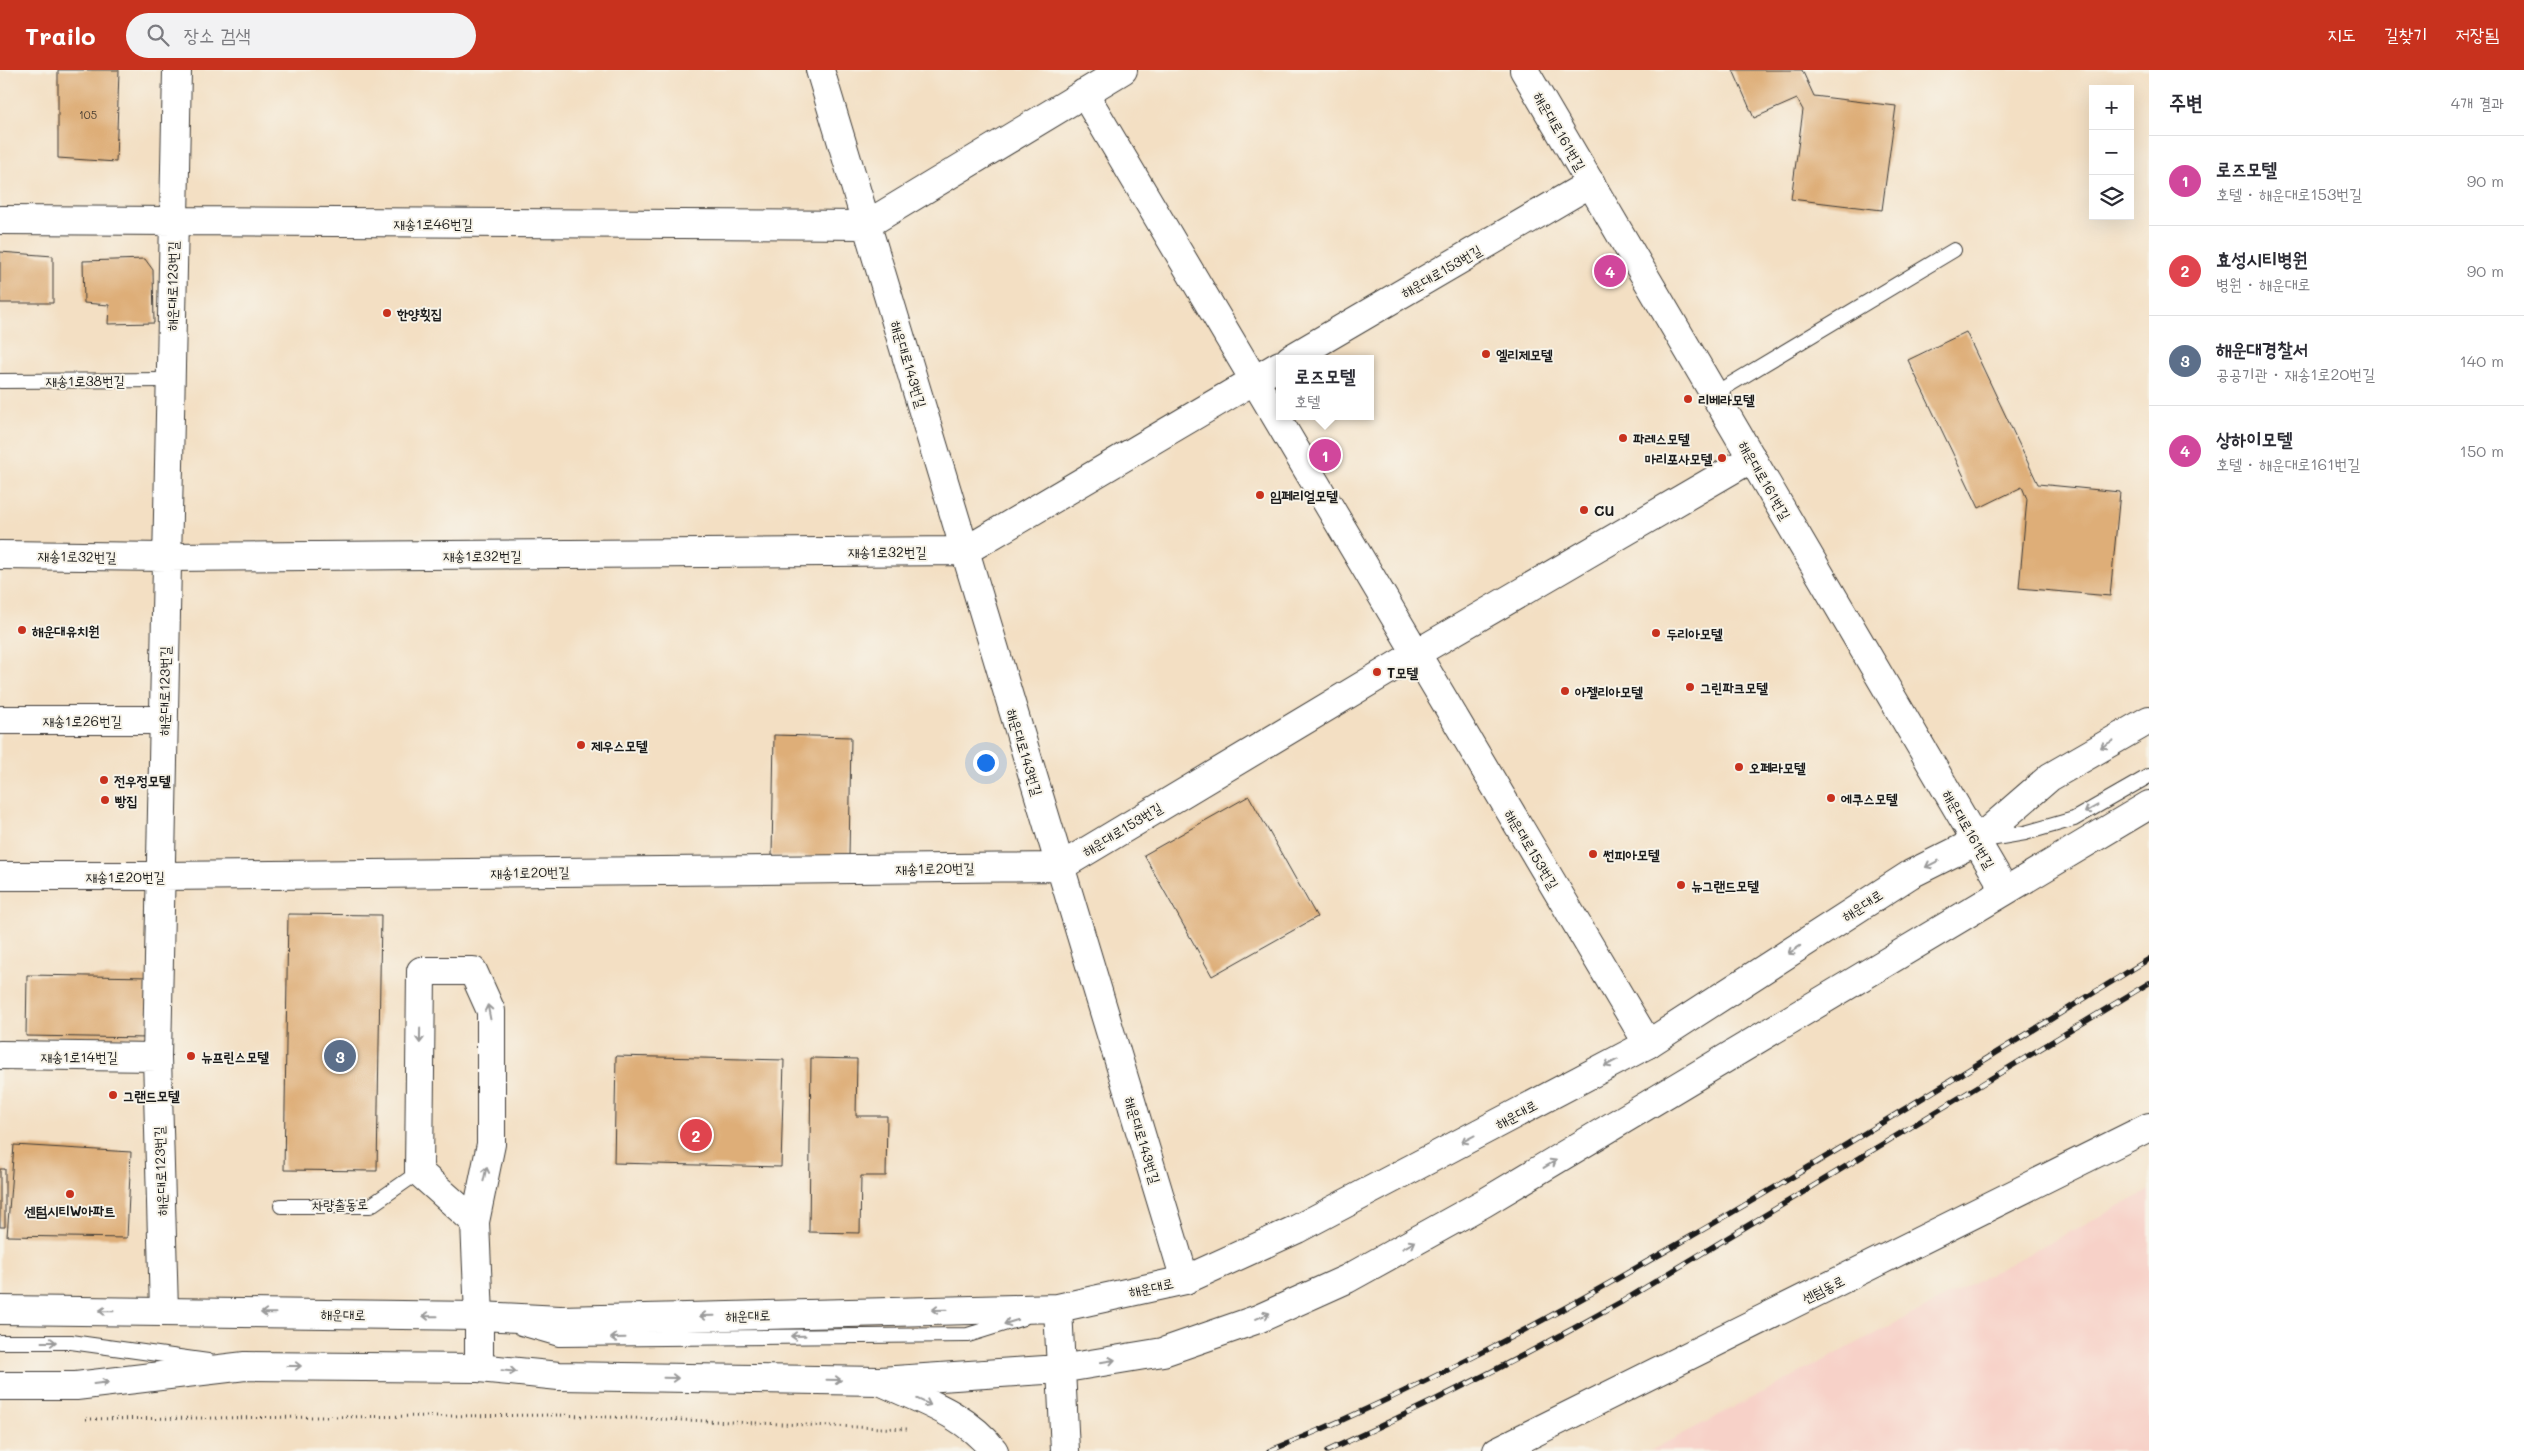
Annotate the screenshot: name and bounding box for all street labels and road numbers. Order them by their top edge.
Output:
street label: 해운대로161번길 [1530,88,1591,175]
street label: 재송1로46번길 [393,214,473,233]
street label: 해운대로123번길 [162,240,182,331]
street label: 해운대로153번길 [1397,240,1485,302]
street label: 해운대로143번길 [887,318,931,411]
street label: 재송1로38번길 [45,371,125,390]
street label: 해운대로161번길 [1735,437,1796,524]
street label: 재송1로32번길 [848,542,927,561]
street label: 재송1로32번길 [38,546,117,566]
street label: 재송1로32번길 [443,546,522,565]
street label: 해운대로123번길 [154,645,174,736]
street label: 해운대로143번길 [1003,706,1047,799]
street label: 재송1로26번길 [43,711,122,730]
street label: 해운대로161번길 [1939,786,2000,873]
street label: 해운대로153번길 [1078,797,1166,860]
street label: 해운대로153번길 [1501,805,1564,893]
street label: 재송1로20번길 [895,858,975,878]
street label: 재송1로20번길 [490,862,570,882]
street label: 재송1로20번길 [85,867,165,886]
street label: 해운대로 [1838,885,1886,925]
street label: 재송1로14번길 [40,1047,118,1066]
street label: 해운대로143번길 [1121,1094,1165,1187]
street label: 해운대로 [1492,1095,1540,1133]
street label: 해운대로123번길 [149,1125,171,1216]
street label: 차량출동로 [312,1194,368,1214]
street label: 센텀동로 [1799,1271,1847,1307]
street label: 해운대로 [1127,1273,1175,1301]
street label: 해운대로 [320,1304,366,1324]
street label: 해운대로 [725,1305,771,1325]

